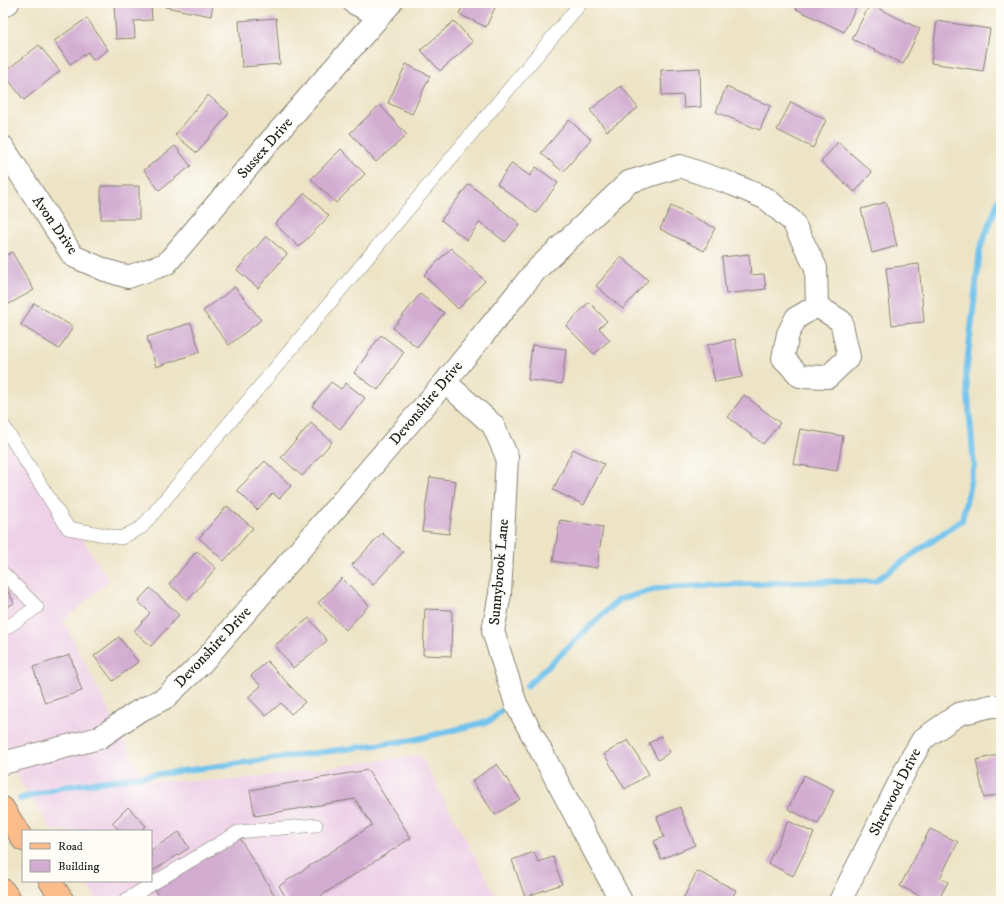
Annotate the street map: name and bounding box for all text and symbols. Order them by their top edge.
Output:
street label: Sussex Drive [233,113,297,183]
street label: Avon Drive [28,192,82,258]
street label: Devonshire Drive [385,357,467,449]
street label: Sunnybrook Lane [485,518,513,626]
street label: Devonshire Drive [171,602,255,692]
street label: Sherwood Drive [865,745,925,839]
legend [22,830,152,882]
text: Road [58,839,83,854]
text: Building [58,859,99,874]

